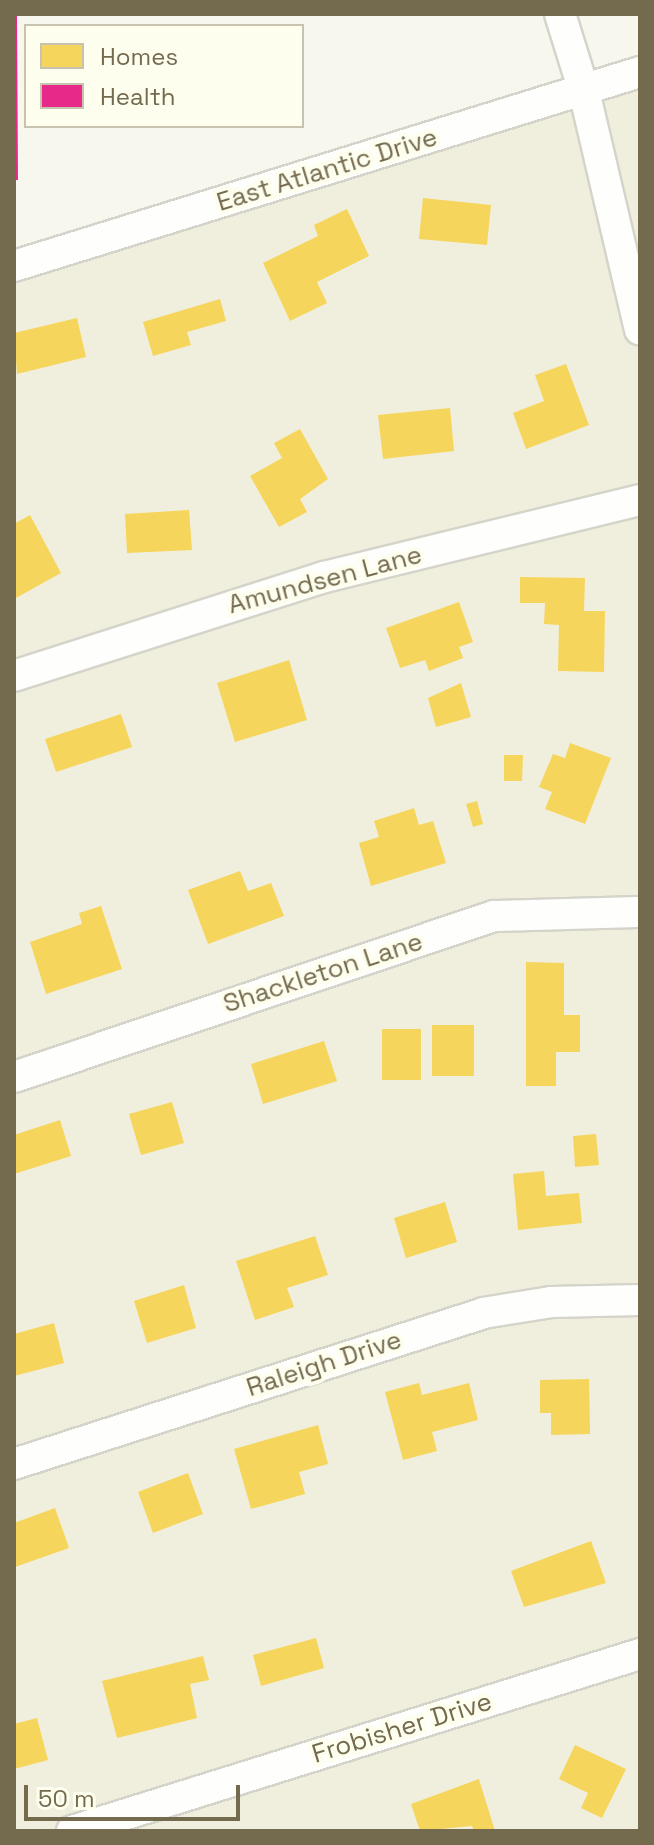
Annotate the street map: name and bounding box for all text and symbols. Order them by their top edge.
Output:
legend [24,24,304,128]
text: Homes [100,41,178,72]
text: Health [100,81,175,112]
street label: East Atlantic Drive [213,122,441,218]
street label: Amundsen Lane [225,539,425,621]
street label: Shackleton Lane [219,926,427,1020]
street label: Raleigh Drive [243,1324,405,1404]
street label: Frobisher Drive [308,1686,496,1770]
scale bar [28,1769,244,1819]
text: 50 m [38,1783,95,1814]

